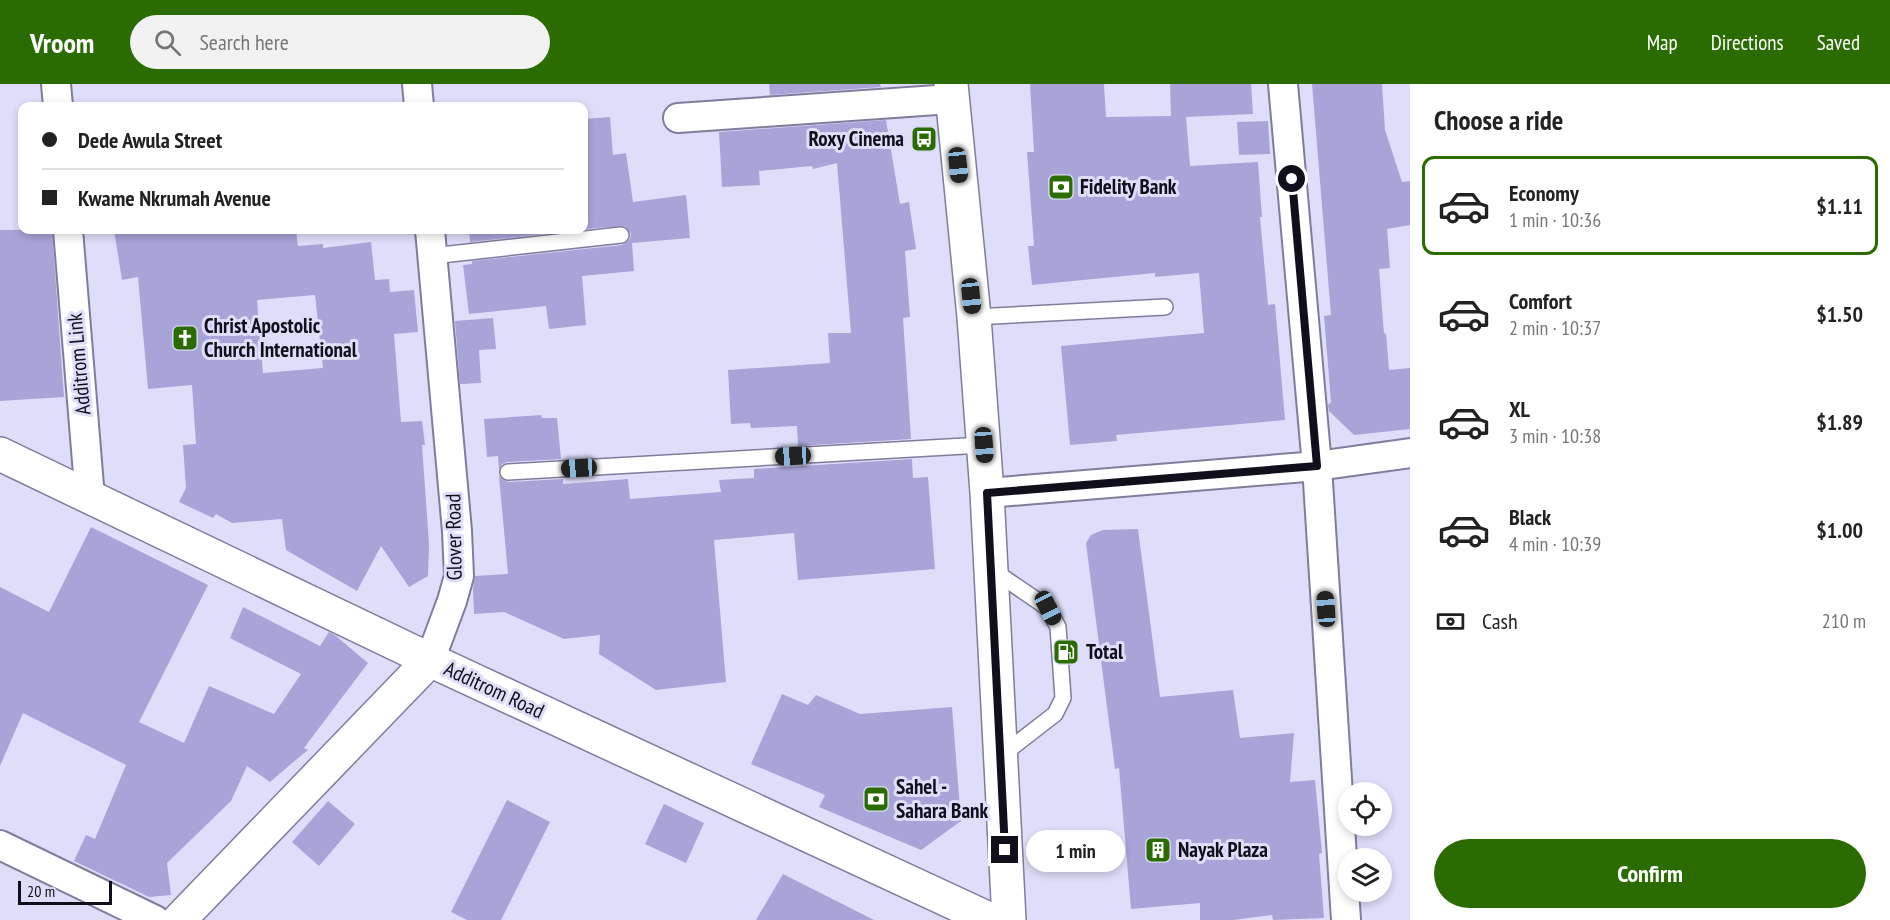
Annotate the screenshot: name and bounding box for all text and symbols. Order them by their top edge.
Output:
search box [130,15,550,69]
text: Vroom [30,24,94,61]
icon: search [151,26,184,59]
text: Search here [199,28,289,56]
text: Map [1647,29,1678,56]
text: Directions [1711,29,1784,56]
text: Saved [1817,29,1860,56]
text: Choose a ride [1434,103,1563,137]
bus stop icon: Roxy Cinema [909,124,939,154]
place label: Roxy Cinema [809,125,904,152]
text: Dede Awula Street [78,126,222,154]
car [947,146,969,184]
route start [1278,165,1305,192]
bank icon: Fidelity Bank [1046,172,1076,202]
place label: Fidelity Bank [1080,173,1177,200]
icon: car [1437,179,1491,233]
text: Economy [1509,179,1579,207]
text: Kwame Nkrumah Avenue [78,184,271,212]
text: $1.11 [1816,192,1863,220]
text: 1 min · 10:36 [1509,207,1601,233]
car [960,277,982,315]
icon: car [1437,287,1491,341]
text: Comfort [1509,287,1572,315]
text: $1.50 [1816,300,1863,328]
street label: Additrom Link [61,312,96,416]
place label: Christ Apostolic Church International [204,312,358,363]
text: 2 min · 10:37 [1509,315,1601,341]
church icon: Christ Apostolic Church International [170,323,200,353]
icon: car [1437,395,1491,449]
text: XL [1509,395,1530,423]
text: $1.89 [1816,408,1863,436]
text: 3 min · 10:38 [1509,423,1601,449]
car [974,426,994,464]
car [775,446,811,466]
car [561,458,597,478]
street label: Glover Road [439,493,468,581]
icon: car [1437,503,1491,557]
text: Black [1509,503,1551,531]
text: $1.00 [1816,516,1863,544]
text: 4 min · 10:39 [1509,531,1601,557]
car [1032,588,1064,628]
car [1316,590,1336,628]
icon: cash [1434,605,1467,638]
text: Cash [1482,607,1518,635]
text: 210 m [1822,608,1866,634]
fuel station icon: Total [1051,637,1081,667]
place label: Total [1086,638,1124,665]
street label: Additrom Road [440,655,549,724]
place label: Sahel - Sahara Bank [896,773,989,824]
map controls [1338,782,1392,902]
button: locate [1338,782,1392,836]
bank icon: Sahel - Sahara Bank [861,784,891,814]
callout: 1 min [1026,829,1125,871]
building icon: Nayak Plaza [1143,835,1173,865]
route end [991,836,1018,863]
place label: Nayak Plaza [1178,836,1268,863]
text: 1 min [1055,838,1096,864]
button: Confirm [1434,839,1866,908]
button: layers [1338,848,1392,902]
scale bar [18,878,112,906]
text: 20 m [27,881,55,901]

